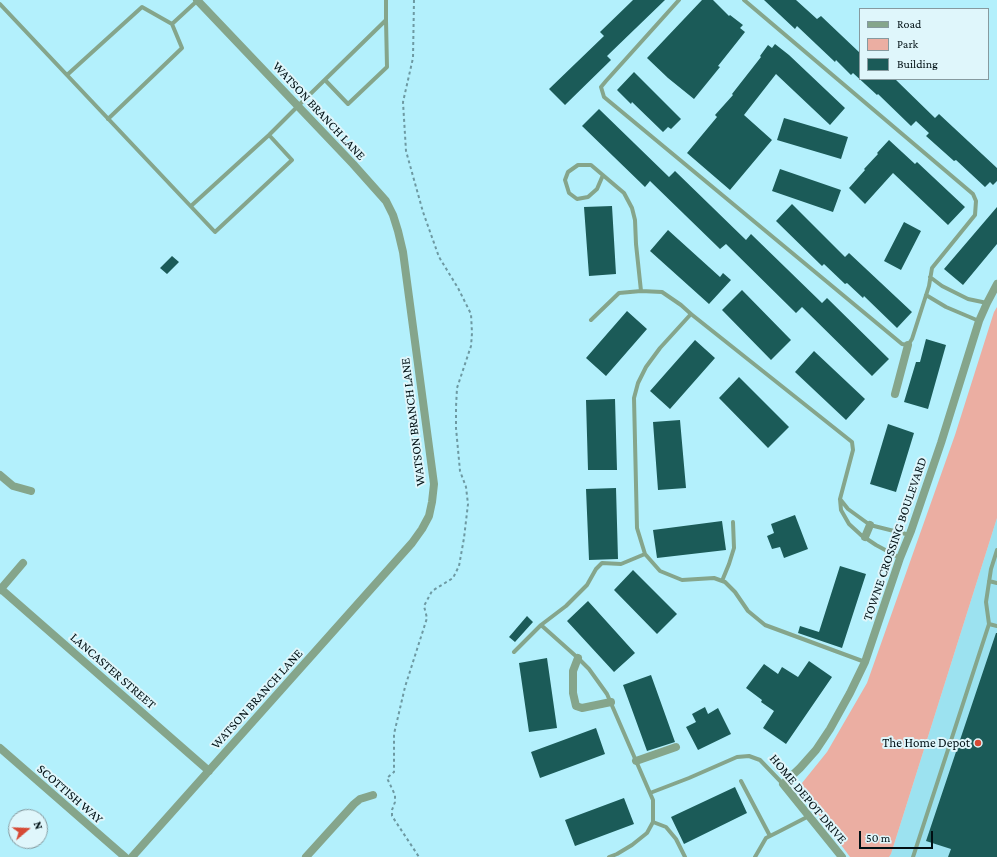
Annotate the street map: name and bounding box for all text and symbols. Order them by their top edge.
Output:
legend [859,8,989,80]
text: Road [897,17,921,31]
text: Park [897,37,918,51]
text: Building [897,57,938,71]
street label: WATSON BRANCH LANE [269,58,369,164]
street label: WATSON BRANCH LANE [397,357,429,487]
street label: TOWNE CROSSING BOULEVARD [860,455,930,623]
street label: LANCASTER STREET [67,630,159,712]
street label: WATSON BRANCH LANE [208,646,306,752]
place label: The Home Depot [882,735,970,751]
marker: The Home Depot [973,738,983,748]
street label: HOME DEPOT DRIVE [766,751,850,847]
street label: SCOTTISH WAY [34,761,106,827]
north arrow [8,809,48,849]
text: N [32,820,45,831]
scale bar [861,823,935,849]
text: 50 m [866,831,890,845]

